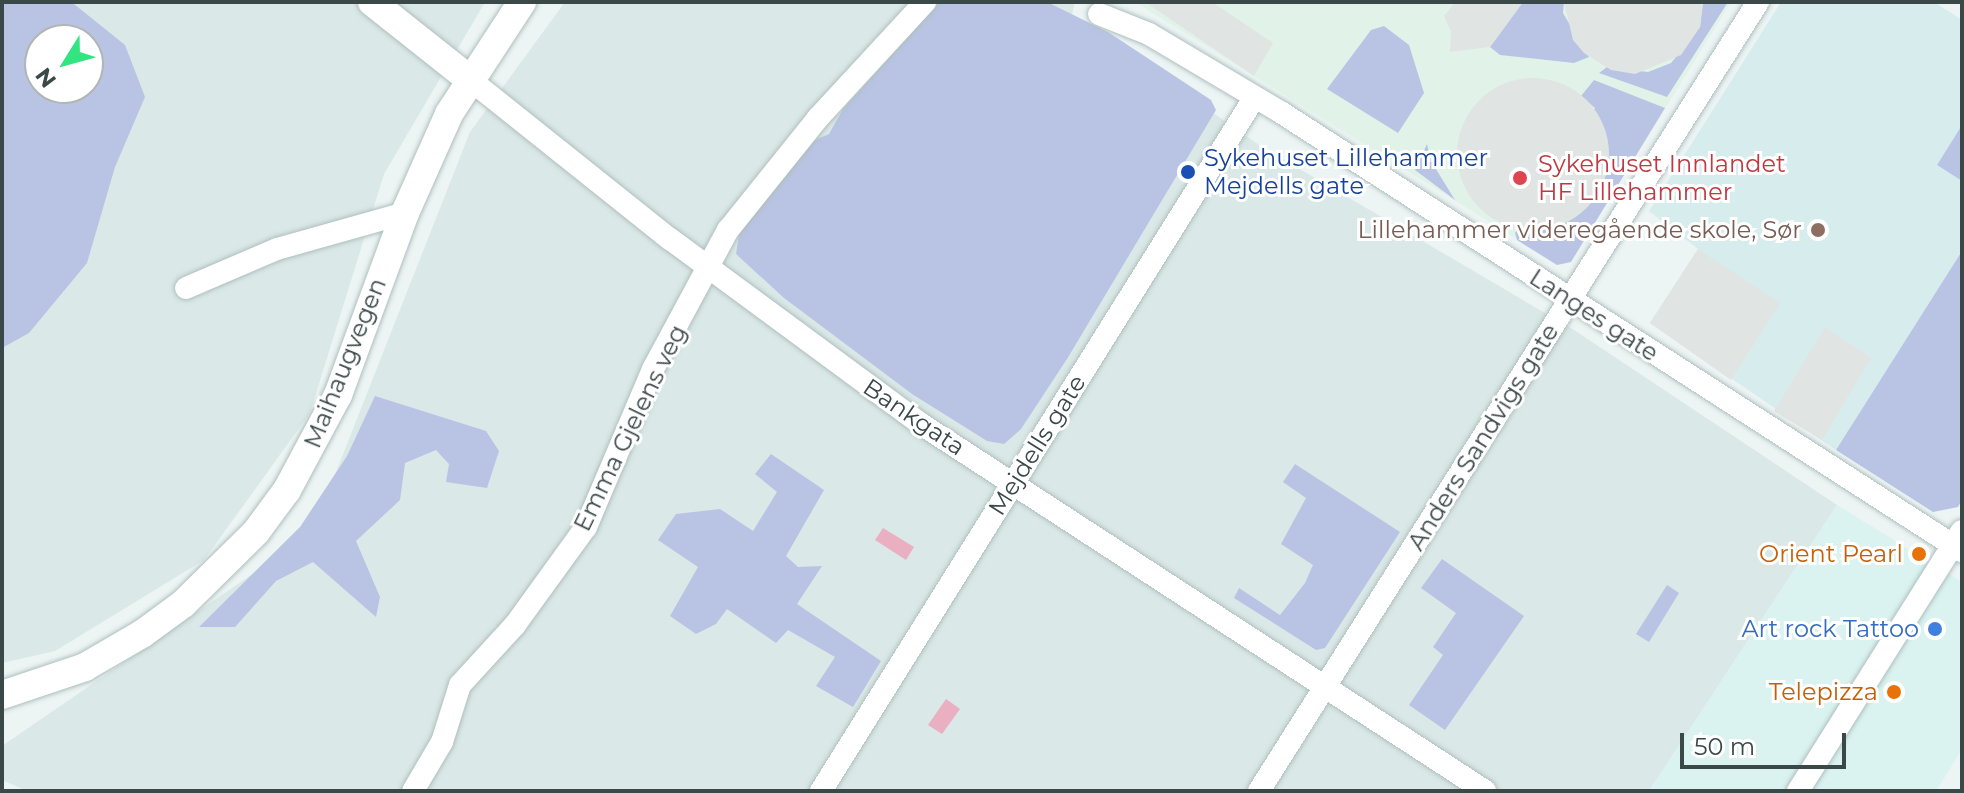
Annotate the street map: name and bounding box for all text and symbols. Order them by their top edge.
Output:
north arrow [24,24,104,104]
text: N [30,62,62,93]
place label: Sykehuset Lillehammer Mejdells gate [1204,144,1488,200]
place label: Sykehuset Innlandet HF Lillehammer [1538,150,1786,206]
marker: Sykehuset Lillehammer Mejdells gate [1179,163,1197,181]
marker: Sykehuset Innlandet HF Lillehammer [1509,167,1531,189]
place label: Lillehammer videregående skole, Sør [1357,216,1802,244]
marker: Lillehammer videregående skole, Sør [1809,221,1827,239]
street label: Langes gate [1524,263,1664,367]
street label: Maihaugvegen [298,274,392,452]
street label: Anders Sandvigs gate [1402,318,1564,556]
street label: Emma Gjelens veg [568,320,692,536]
street label: Mejdells gate [982,370,1092,520]
street label: Bankgata [858,373,970,461]
place label: Orient Pearl [1759,540,1903,568]
marker: Orient Pearl [1910,545,1928,563]
place label: Art rock Tattoo [1741,615,1919,643]
marker: Art rock Tattoo [1926,620,1944,638]
place label: Telepizza [1769,678,1878,706]
marker: Telepizza [1885,683,1903,701]
scale bar [1684,717,1850,767]
text: 50 m [1694,732,1755,761]

